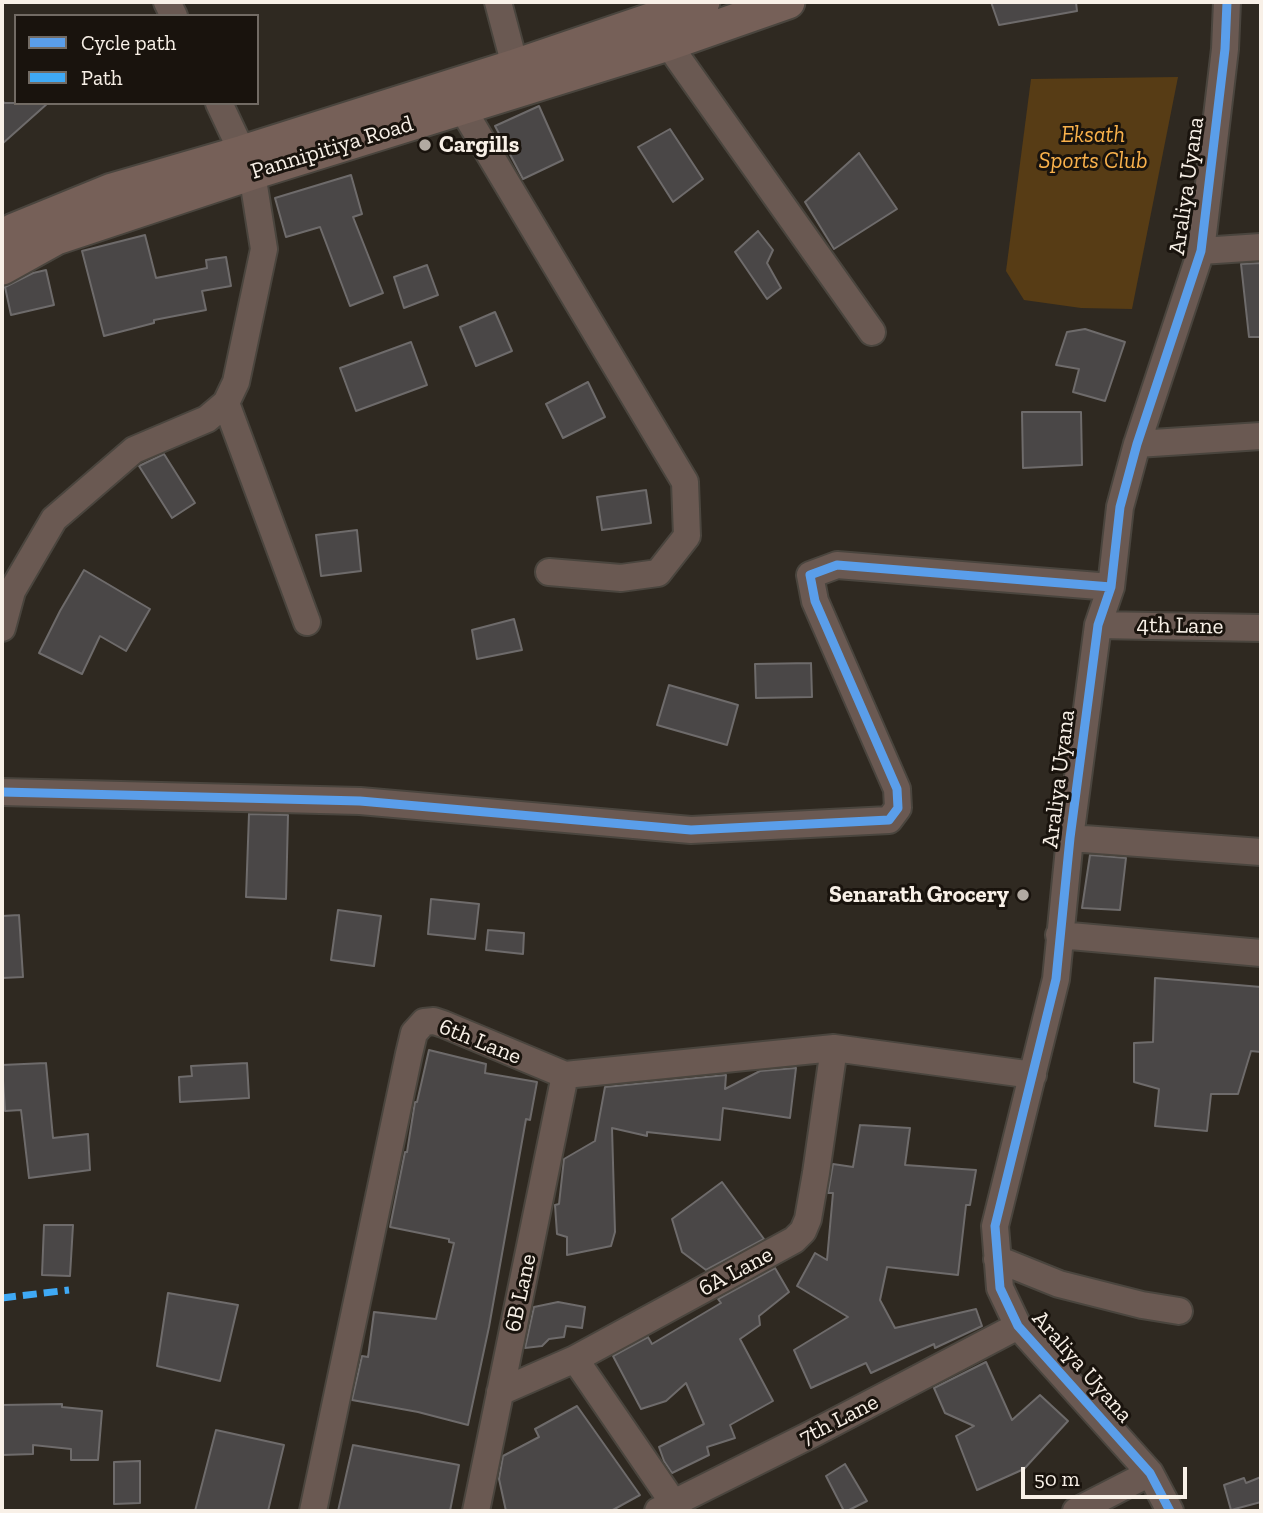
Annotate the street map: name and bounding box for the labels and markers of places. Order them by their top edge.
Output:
place label: Cargills [439,131,519,159]
marker: Cargills [417,137,433,153]
place label: Senarath Grocery [829,881,1009,909]
marker: Senarath Grocery [1015,887,1031,903]

